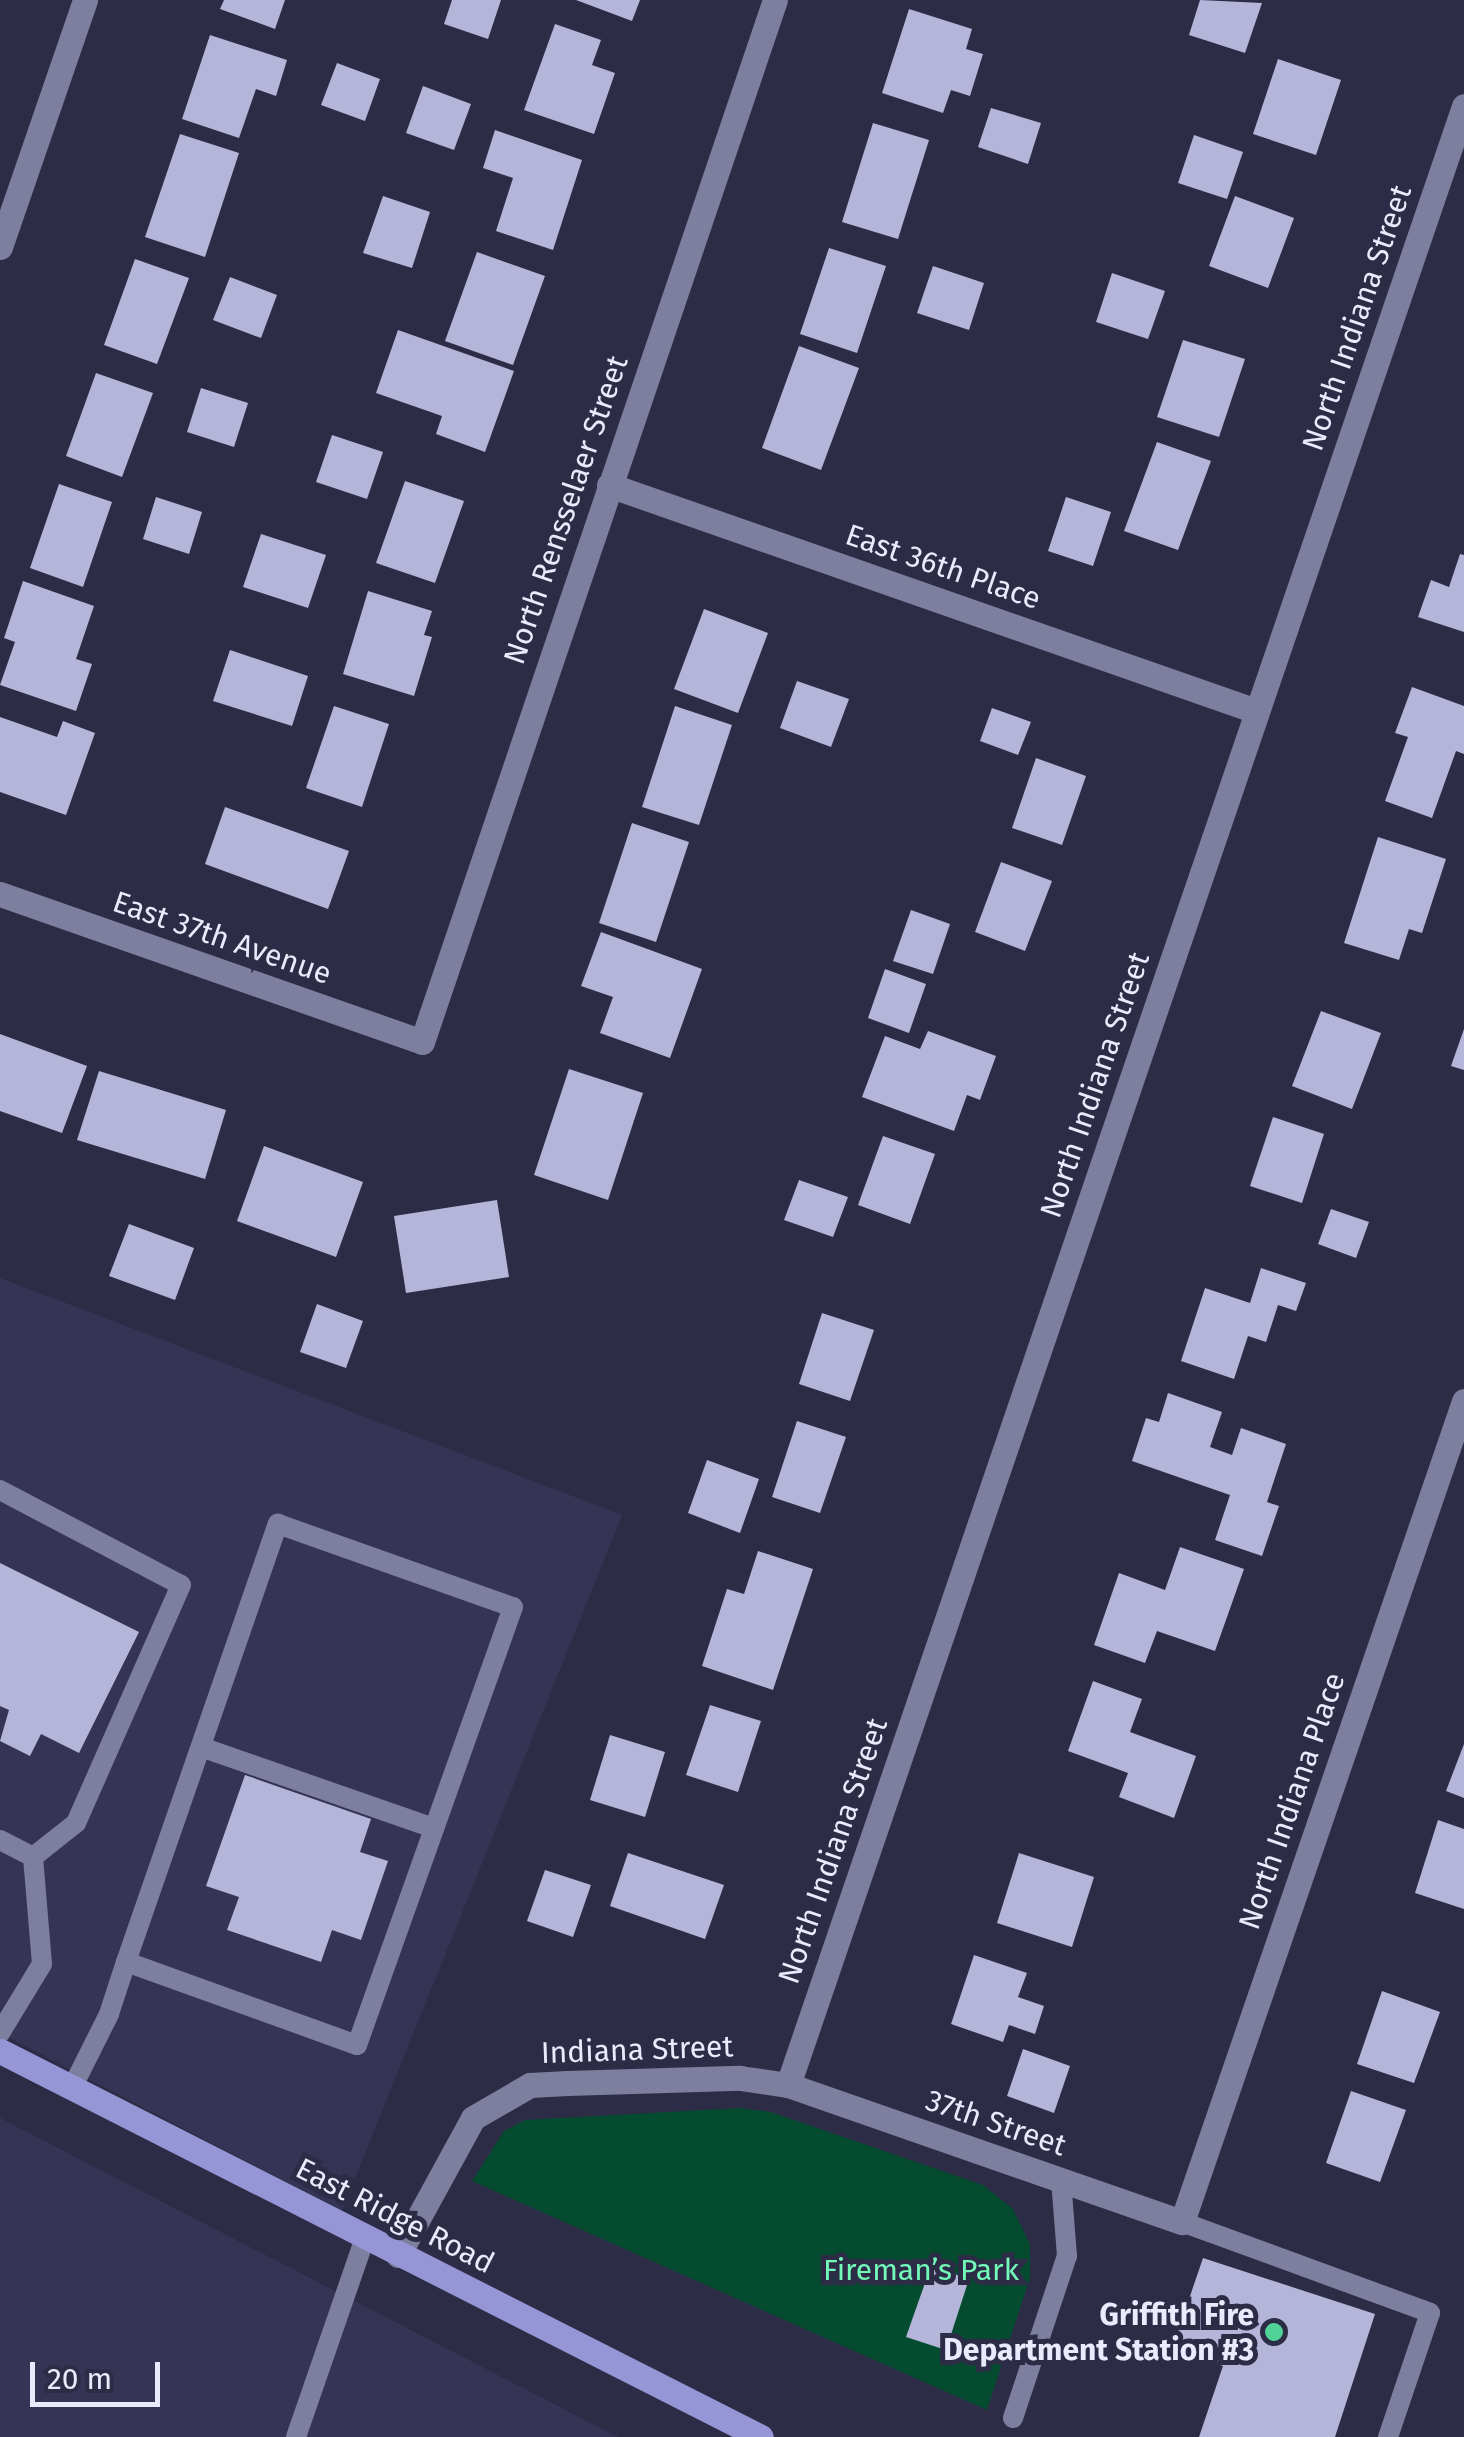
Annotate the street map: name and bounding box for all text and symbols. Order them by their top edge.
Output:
street label: North Indiana Street [1295,181,1419,455]
street label: North Rensselaer Street [496,351,636,669]
street label: East 36th Place [841,517,1045,617]
street label: East 37th Avenue [108,884,336,992]
street label: North Indiana Street [1033,948,1157,1222]
street label: North Indiana Place [1231,1668,1353,1934]
street label: North Indiana Street [771,1714,895,1988]
street label: Indiana Street [540,2029,734,2071]
street label: 37th Street [921,2082,1071,2164]
street label: East Ridge Road [290,2151,500,2281]
park label: Fireman’s Park [823,2252,1019,2288]
place label: Griffith Fire Department Station #3 [943,2297,1254,2368]
marker: Griffith Fire Department Station #3 [1263,2321,1285,2343]
scale bar [35,2342,165,2404]
text: 20 m [47,2361,112,2397]

